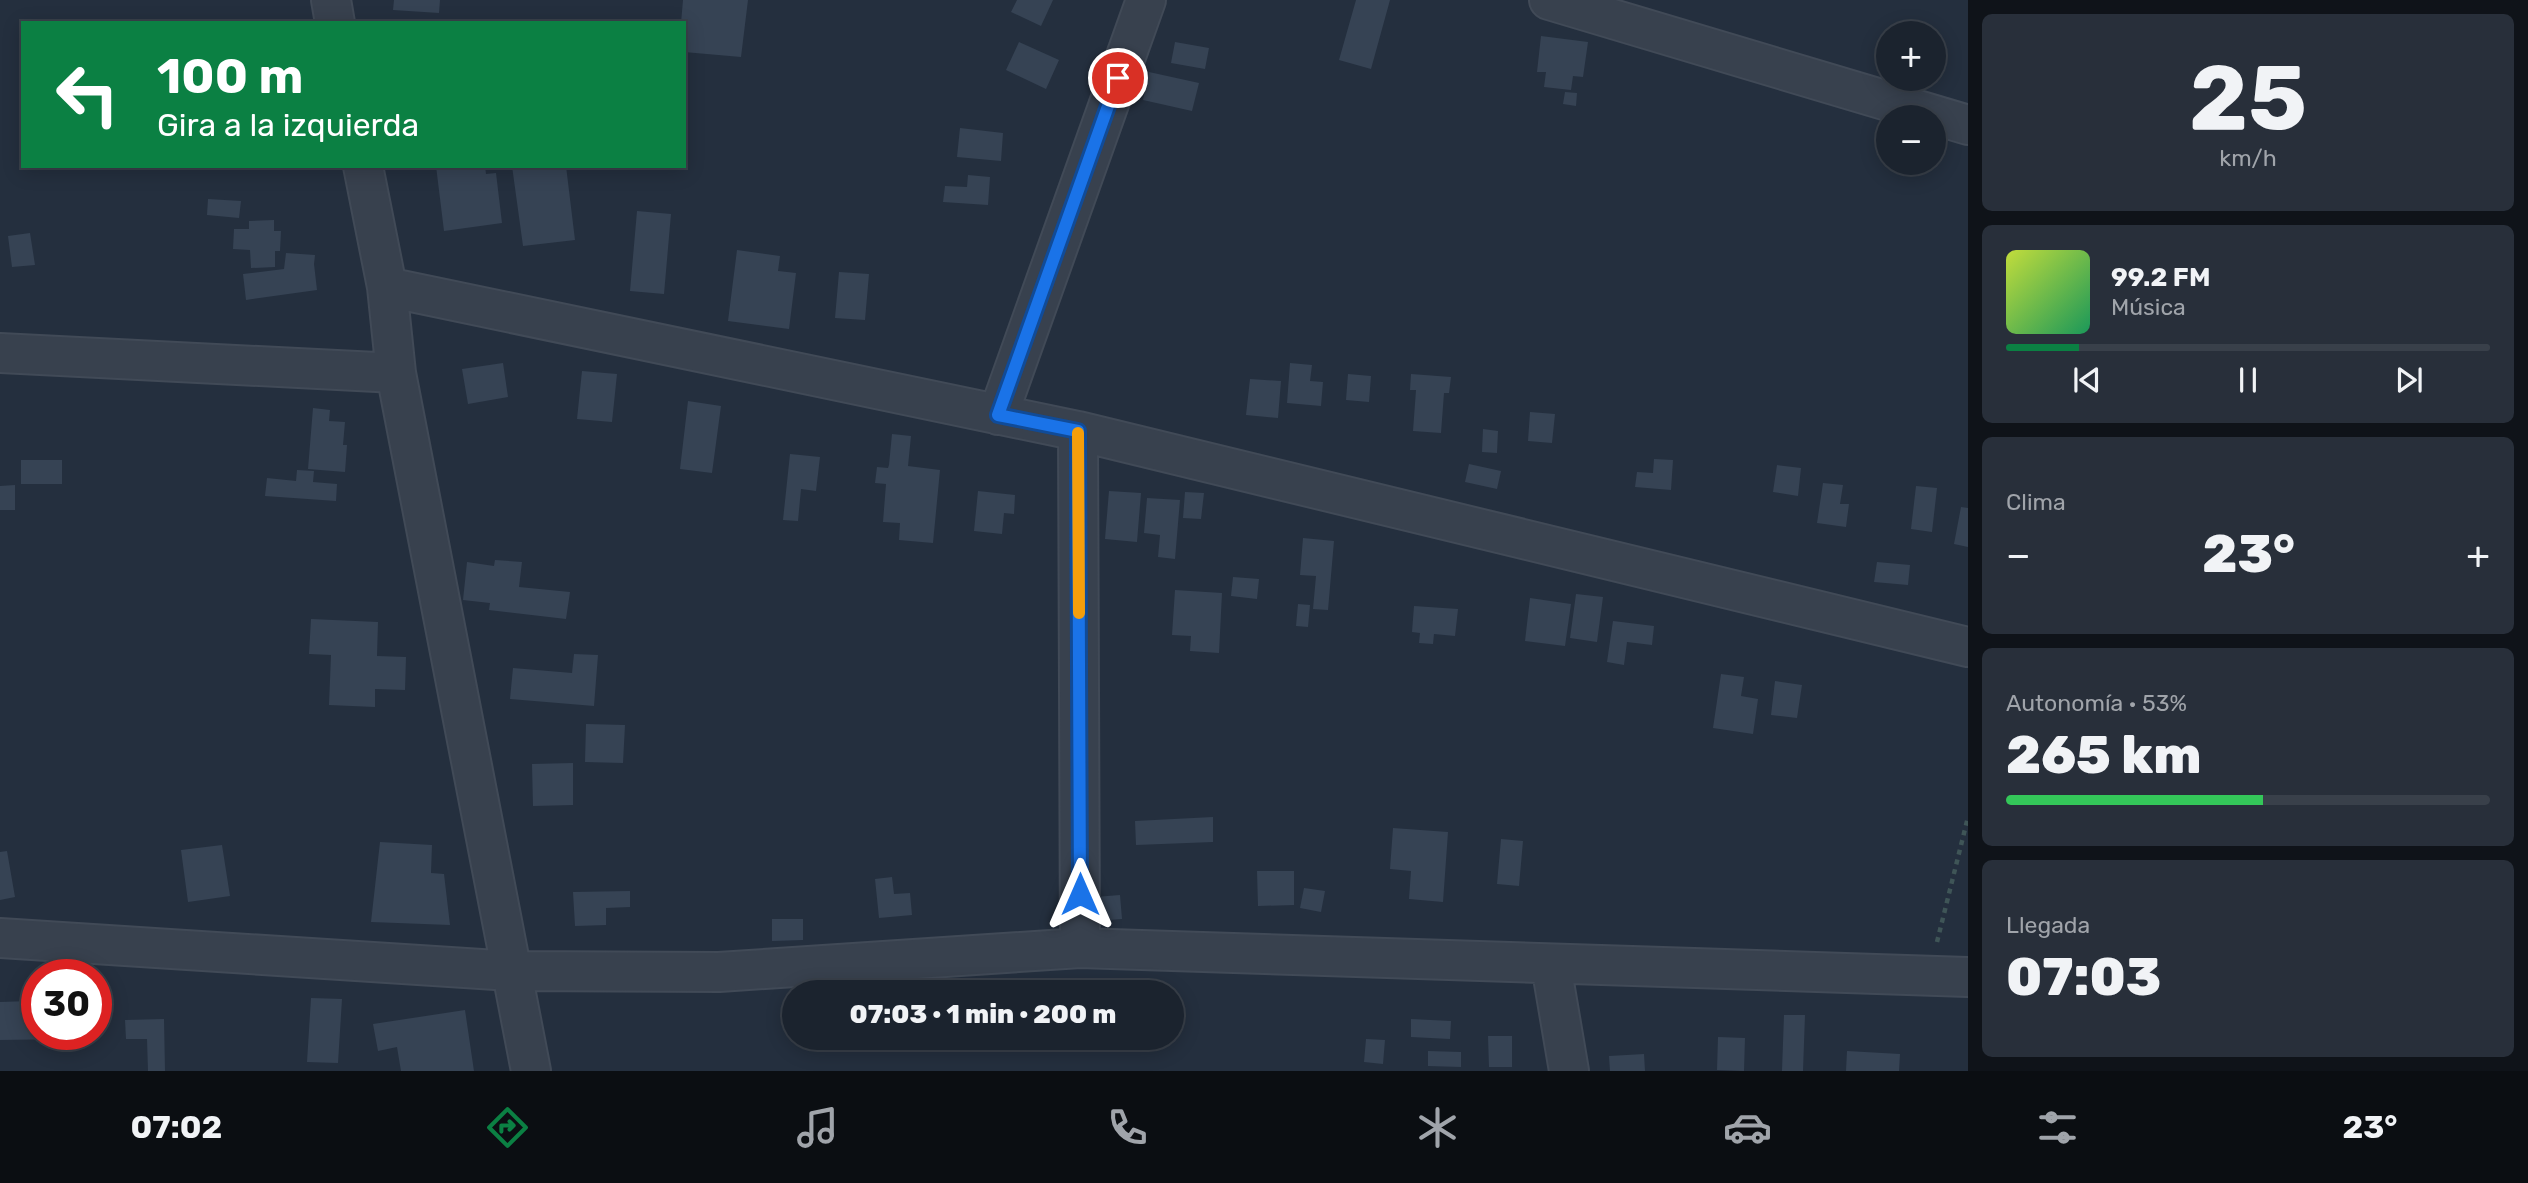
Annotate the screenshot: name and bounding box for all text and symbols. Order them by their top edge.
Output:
map controls [1876,21,1946,175]
button: + [1876,21,1946,91]
text: 25 [2189,44,2307,152]
text: 100 m [157,47,303,105]
pin [1088,48,1148,108]
icon: left [42,49,133,140]
icon: arrive [1099,59,1137,97]
button: − [1876,105,1946,175]
text: Gira a la izquierda [157,106,419,144]
text: km/h [2219,144,2277,172]
text: 99.2 FM [2111,262,2210,293]
text: Música [2111,293,2186,321]
icon: previous [2068,361,2106,399]
icon: pause [2229,361,2267,399]
icon: next [2390,361,2428,399]
text: Clima [2006,488,2066,516]
text: 23° [2202,523,2295,585]
text: − [2006,532,2031,578]
text: + [2466,532,2490,578]
text: Autonomía · 53% [2006,689,2187,717]
text: 265 km [2006,724,2201,786]
position arrow [1043,857,1117,931]
text: Llegada [2006,911,2090,939]
text: 07:03 [2006,946,2161,1008]
speed limit sign: 30 [21,959,112,1050]
text: 07:03 · 1 min · 200 m [850,999,1116,1030]
icon: directions [483,1103,532,1152]
icon: music [793,1103,842,1152]
icon: phone [1103,1103,1152,1152]
icon: climate [1413,1103,1462,1152]
icon: car [1723,1103,1772,1152]
icon: filters [2033,1103,2082,1152]
text: 07:02 [130,1108,222,1146]
text: 23° [2342,1108,2398,1146]

